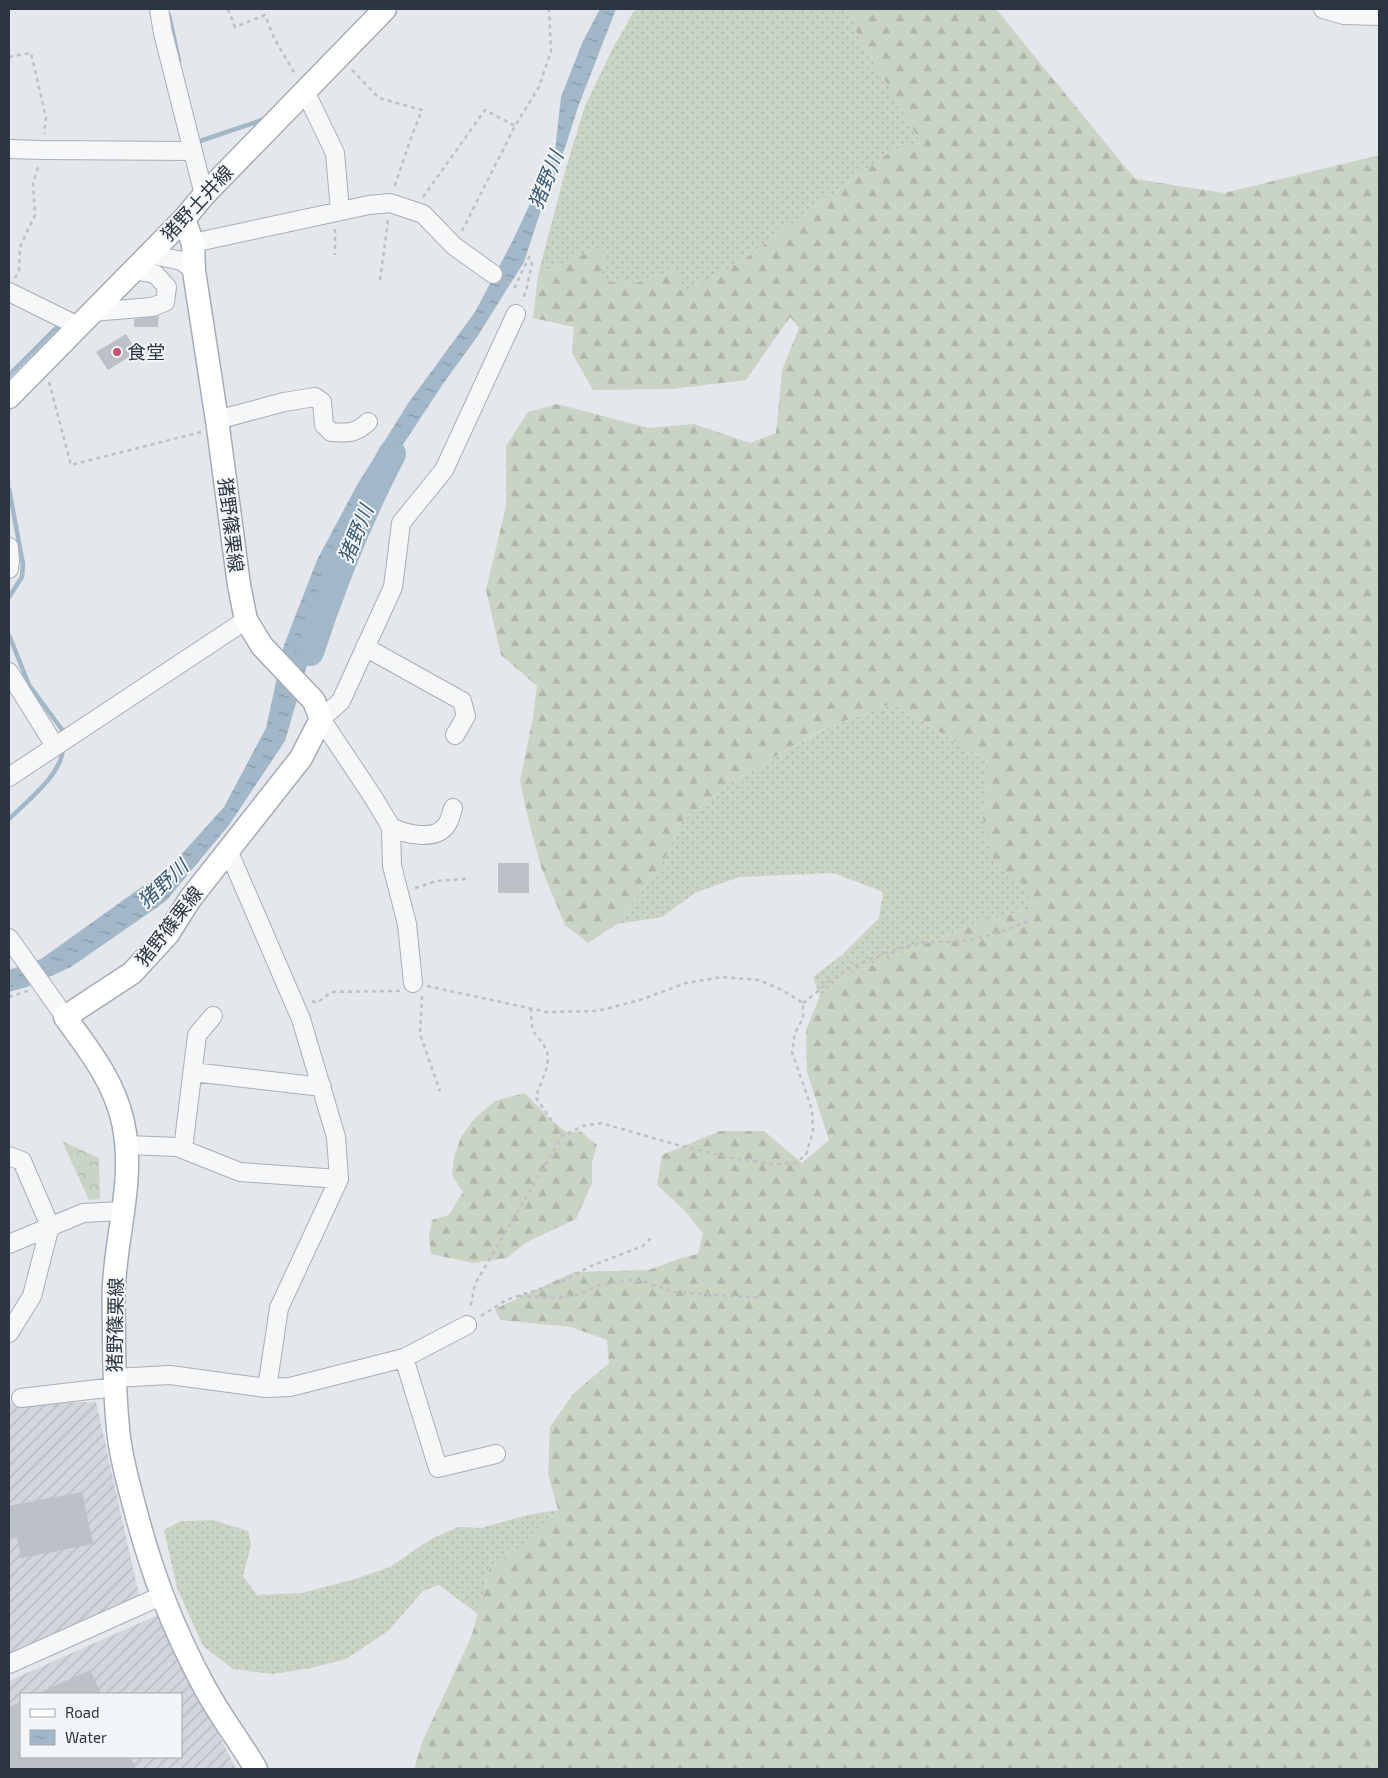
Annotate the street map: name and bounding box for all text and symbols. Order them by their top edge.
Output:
water label: 猪野川 [523,145,568,212]
street label: 猪野土井線 [156,160,237,245]
place label: 食堂 [127,340,165,363]
marker: 食堂 [111,346,123,358]
street label: 猪野篠栗線 [214,476,249,573]
water label: 猪野川 [333,499,378,566]
water label: 猪野川 [132,853,194,913]
street label: 猪野篠栗線 [130,881,207,970]
street label: 猪野篠栗線 [102,1277,127,1373]
legend [20,1693,182,1758]
text: Road [65,1703,100,1721]
text: Water [65,1728,107,1746]

